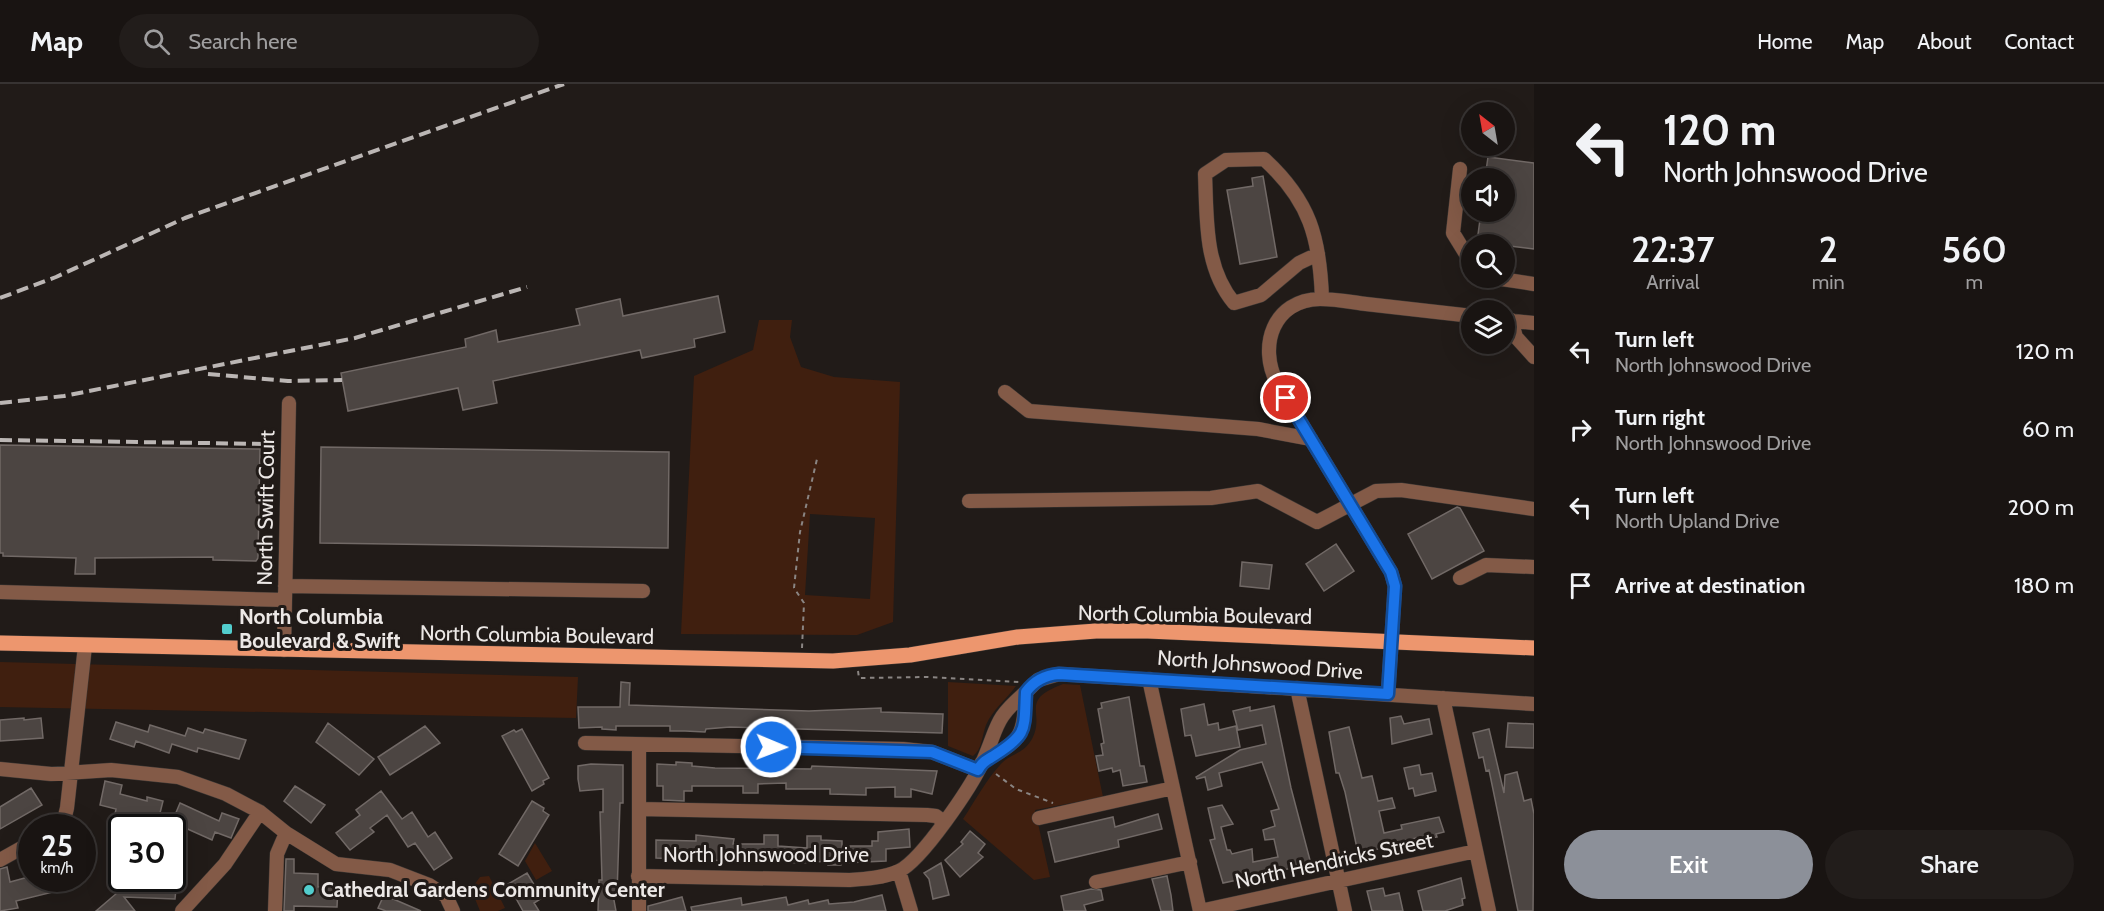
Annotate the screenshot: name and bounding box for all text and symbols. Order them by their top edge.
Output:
search box [119,14,539,68]
text: Map [30,24,83,58]
icon: search [140,25,173,58]
text: Search here [188,28,297,55]
text: Home [1757,29,1813,54]
text: Map [1846,29,1884,54]
text: About [1917,29,1971,54]
text: Contact [2004,29,2074,54]
north arrow [1461,102,1515,156]
map controls [1461,102,1515,354]
text: 120 m [1663,104,1776,156]
icon: left [1564,108,1642,186]
text: North Johnswood Drive [1663,156,1928,189]
button: sound [1461,168,1515,222]
text: 22:37 [1631,227,1715,271]
text: 2 [1819,227,1838,271]
text: 560 [1942,227,2007,271]
button: search [1461,234,1515,288]
text: Arrival [1646,270,1699,294]
text: min [1812,270,1845,294]
text: m [1966,270,1983,294]
button: layers [1461,300,1515,354]
text: Turn left [1615,326,1694,353]
icon: left [1564,335,1597,368]
text: 120 m [2016,338,2074,365]
text: North Johnswood Drive [1615,353,1811,377]
pin [1260,372,1311,423]
icon: arrive [1269,381,1302,414]
text: Turn right [1615,404,1705,431]
icon: right [1564,413,1597,446]
text: 60 m [2022,416,2074,443]
street label: North Swift Court [252,430,279,586]
text: North Johnswood Drive [1615,431,1811,455]
text: Turn left [1615,482,1694,509]
icon: left [1564,491,1597,524]
text: 200 m [2008,494,2074,521]
text: North Upland Drive [1615,509,1779,533]
icon: arrive [1564,569,1597,602]
text: Arrive at destination [1615,572,1805,599]
text: 180 m [2014,572,2074,599]
street label: North Columbia Boulevard [1078,600,1312,629]
place label: North Columbia Boulevard & Swift [239,604,401,653]
street label: North Columbia Boulevard [420,620,654,649]
marker: North Columbia Boulevard & Swift [220,622,234,636]
street label: North Johnswood Drive [1156,645,1364,684]
position arrow [739,715,803,779]
speed limit sign: 30 [108,814,186,892]
text: 25 [41,827,73,864]
street label: North Hendricks Street [1233,827,1435,894]
button: Exit [1564,830,1813,899]
button: Share [1825,830,2074,899]
street label: North Johnswood Drive [663,842,869,867]
text: km/h [41,859,73,877]
place label: Cathedral Gardens Community Center [321,877,665,902]
marker: Cathedral Gardens Community Center [302,883,316,897]

